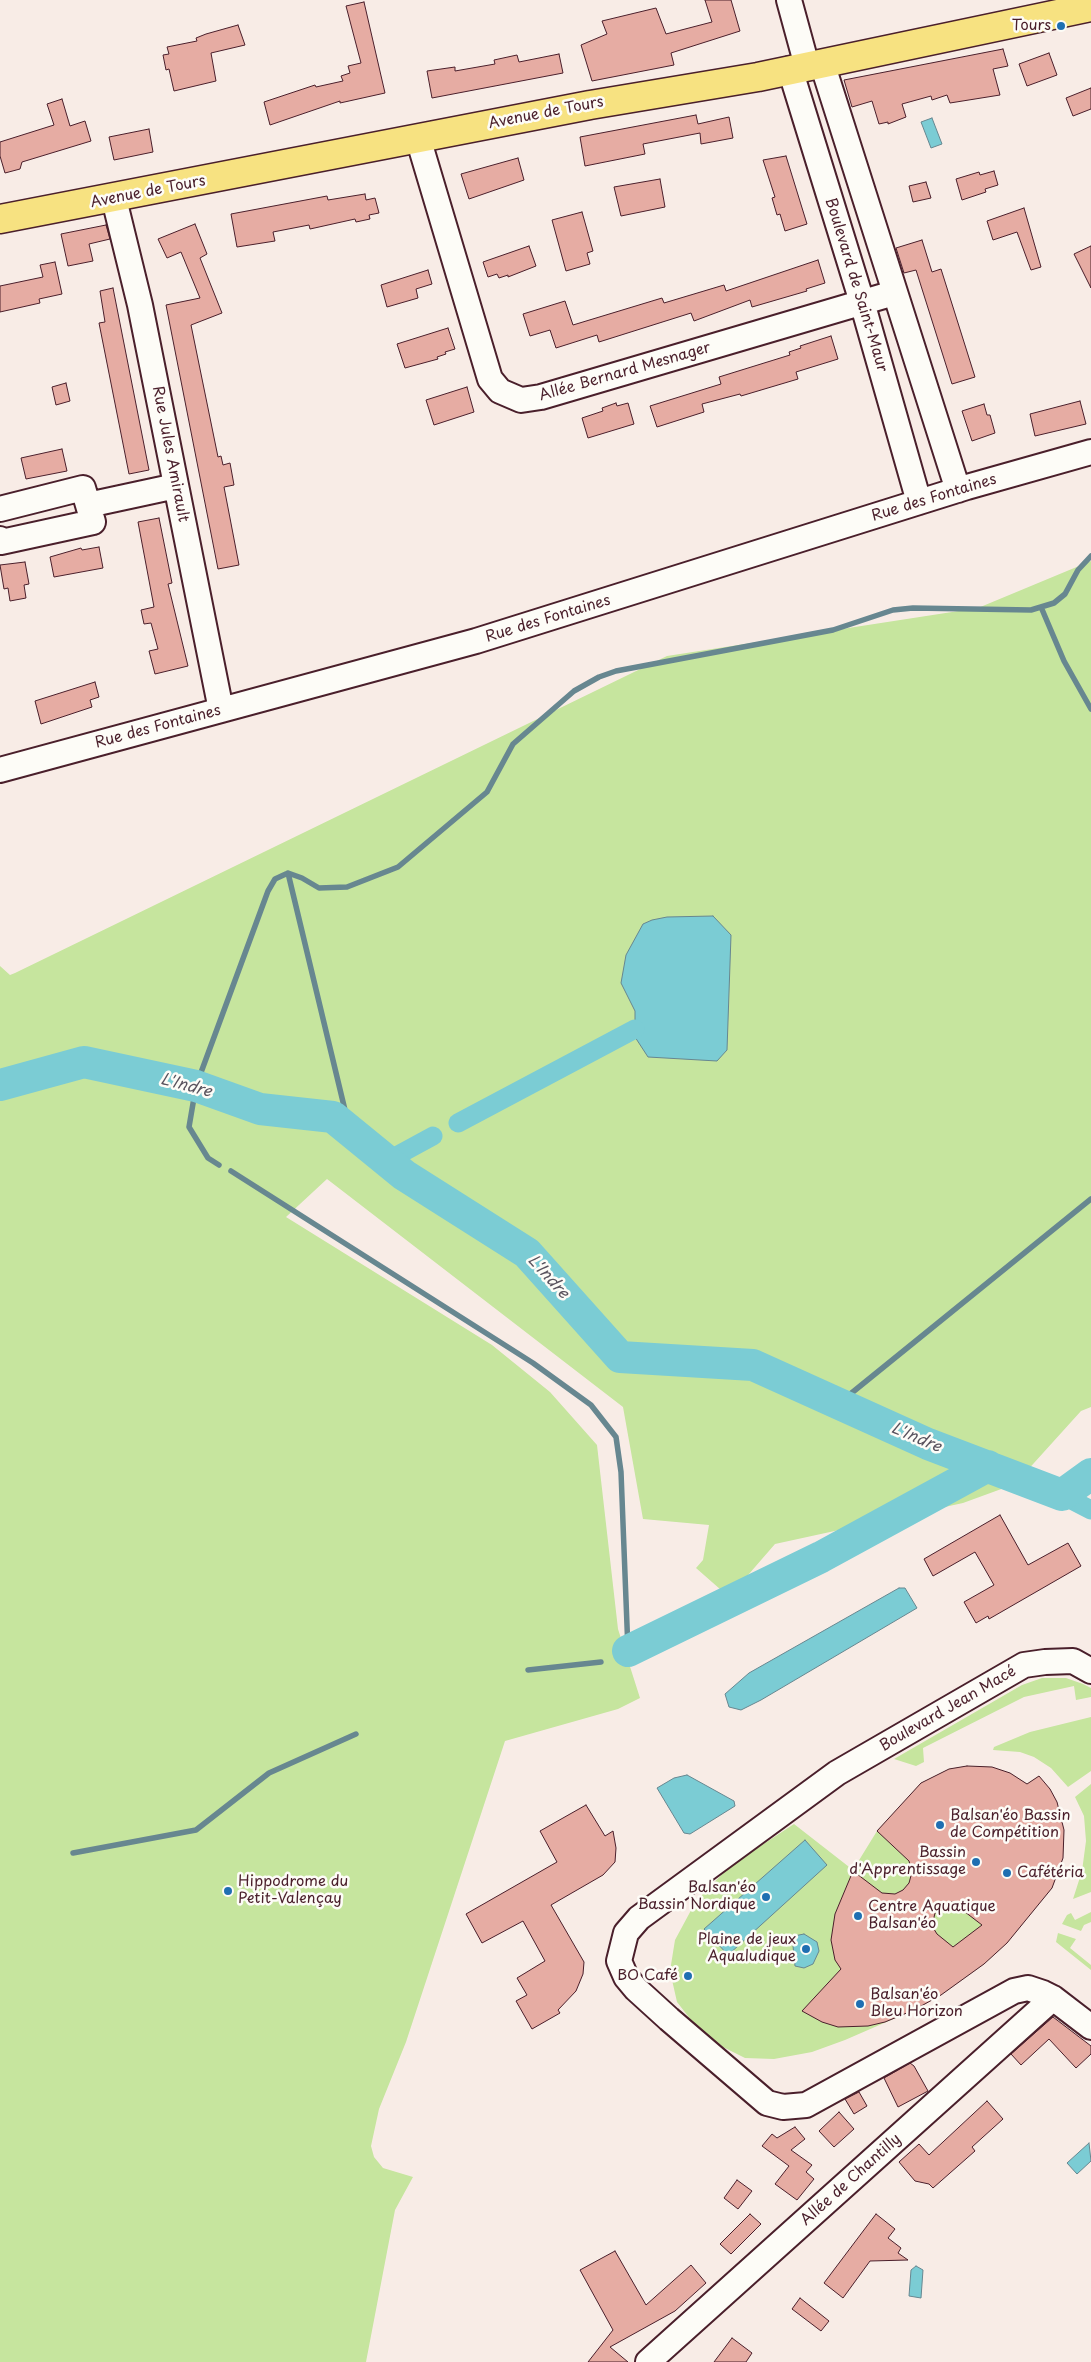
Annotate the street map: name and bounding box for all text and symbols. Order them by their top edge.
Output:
place label: Tours [1012,17,1051,35]
marker: Tours [1055,20,1067,32]
street label: Avenue de Tours [487,93,605,133]
street label: Avenue de Tours [89,172,207,212]
street label: Boulevard de Saint-Maur [821,196,891,374]
street label: Allée Bernard Mesnager [537,339,713,405]
street label: Rue Jules Amirault [148,384,192,524]
street label: Rue des Fontaines [869,470,999,526]
street label: Rue des Fontaines [483,591,613,647]
street label: Rue des Fontaines [93,702,223,752]
water label: L'Indre [158,1070,214,1102]
water label: L'Indre [523,1251,573,1303]
water label: L'Indre [888,1419,944,1457]
street label: Boulevard Jean Macé [877,1663,1019,1755]
place label: Balsan'éo Bassin de Compétition [950,1807,1071,1842]
marker: Balsan'éo Bassin de Compétition [934,1819,946,1831]
place label: Bassin d'Apprentissage [849,1844,966,1879]
marker: Bassin d'Apprentissage [970,1856,982,1868]
place label: Cafétéria [1017,1864,1084,1882]
marker: Cafétéria [1001,1867,1013,1879]
place label: Hippodrome du Petit-Valençay [238,1873,348,1908]
place label: Balsan'éo Bassin Nordique [638,1879,756,1914]
marker: Hippodrome du Petit-Valençay [222,1885,234,1897]
marker: Balsan'éo Bassin Nordique [760,1891,772,1903]
place label: Centre Aquatique Balsan'éo [868,1898,996,1933]
marker: Centre Aquatique Balsan'éo [852,1910,864,1922]
place label: Plaine de jeux Aqualudique [698,1931,796,1966]
marker: Plaine de jeux Aqualudique [800,1943,812,1955]
place label: BO Café [617,1967,678,1985]
marker: BO Café [682,1970,694,1982]
place label: Balsan'éo Bleu Horizon [870,1986,963,2021]
marker: Balsan'éo Bleu Horizon [854,1998,866,2010]
street label: Allée de Chantilly [797,2130,905,2230]

